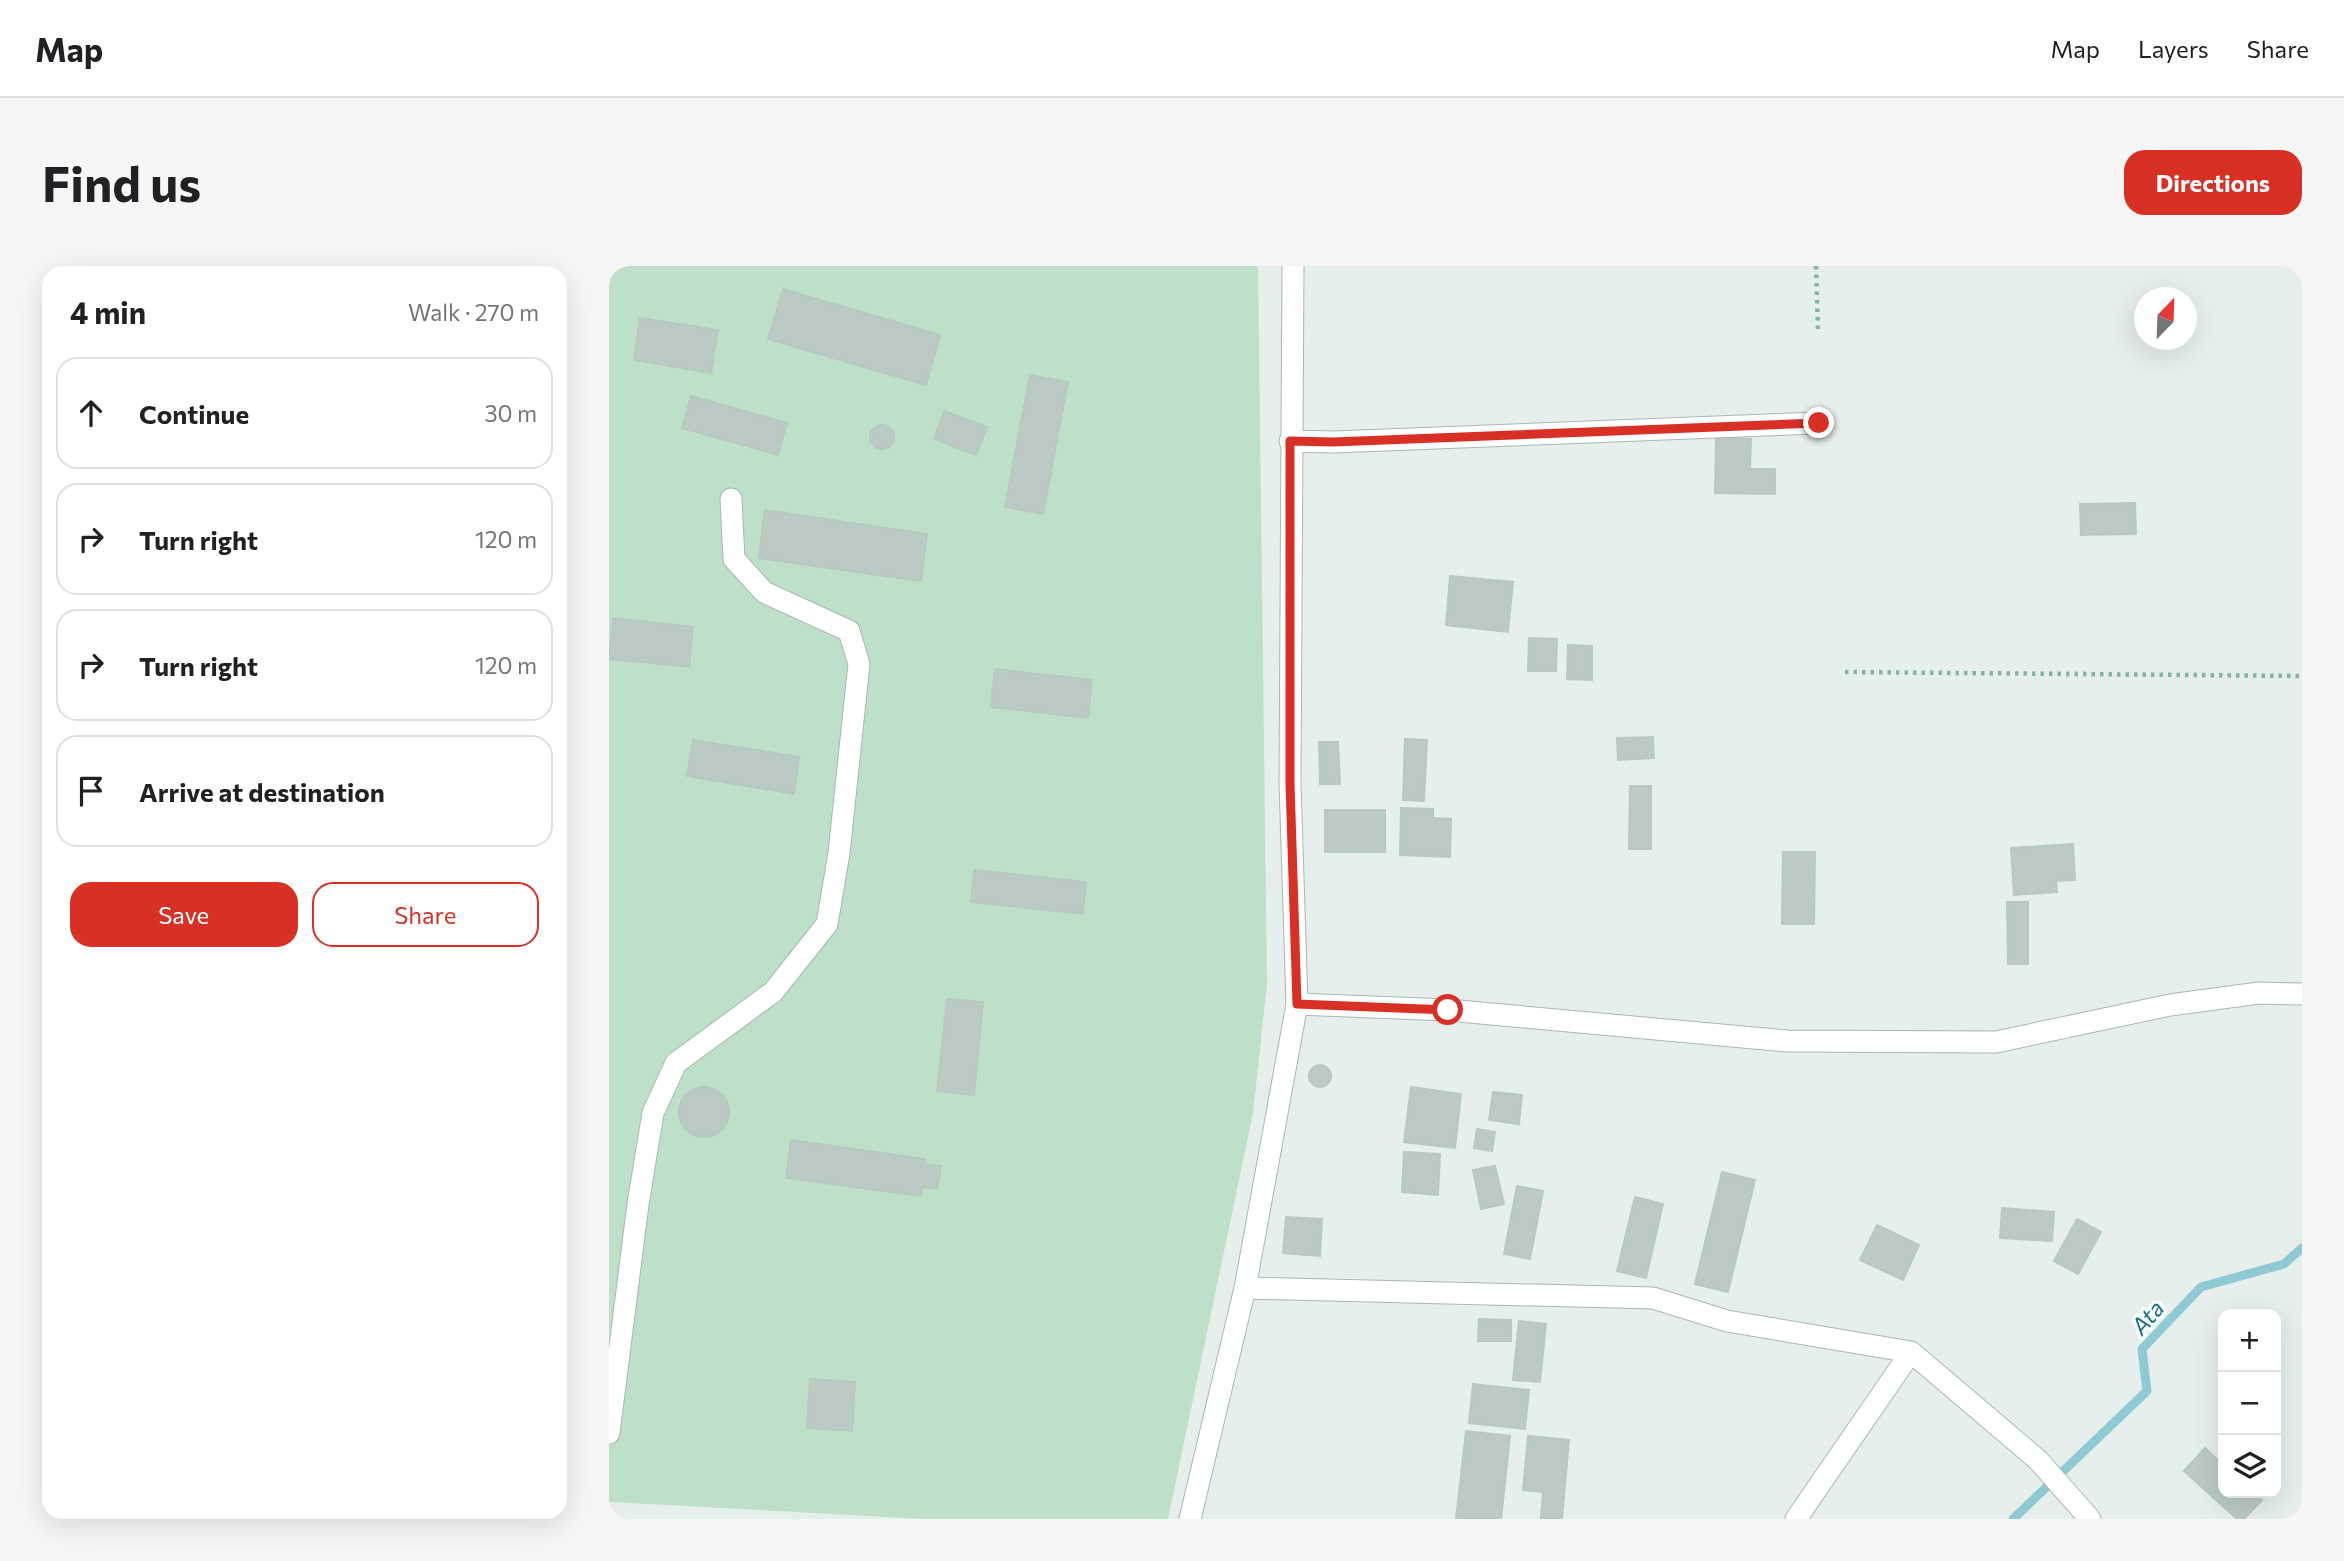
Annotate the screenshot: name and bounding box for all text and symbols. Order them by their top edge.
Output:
text: Map [35,28,103,69]
text: Map [2051,34,2100,63]
text: Layers [2138,34,2209,63]
text: Share [2247,34,2309,63]
button: Directions [2124,150,2302,215]
text: Find us [42,152,201,212]
north arrow [2134,287,2197,350]
text: 4 min [70,293,146,330]
text: Walk · 270 m [408,298,539,326]
icon: ahead [72,394,110,432]
text: Continue [139,398,249,429]
text: 30 m [484,399,537,427]
route end [1803,407,1834,438]
icon: right [72,520,110,558]
text: Turn right [139,524,258,555]
text: 120 m [475,525,537,553]
icon: right [72,646,110,684]
text: Turn right [139,650,258,681]
text: 120 m [475,651,537,679]
icon: arrive [72,772,110,810]
text: Arrive at destination [139,776,385,807]
button: Save [70,882,298,947]
button: Share [312,882,539,947]
route start [1432,994,1463,1025]
water label: Ata [2124,1294,2169,1341]
map controls [2218,1309,2281,1498]
button: + [2218,1309,2281,1372]
button: − [2218,1372,2281,1435]
button: layers [2218,1435,2281,1498]

